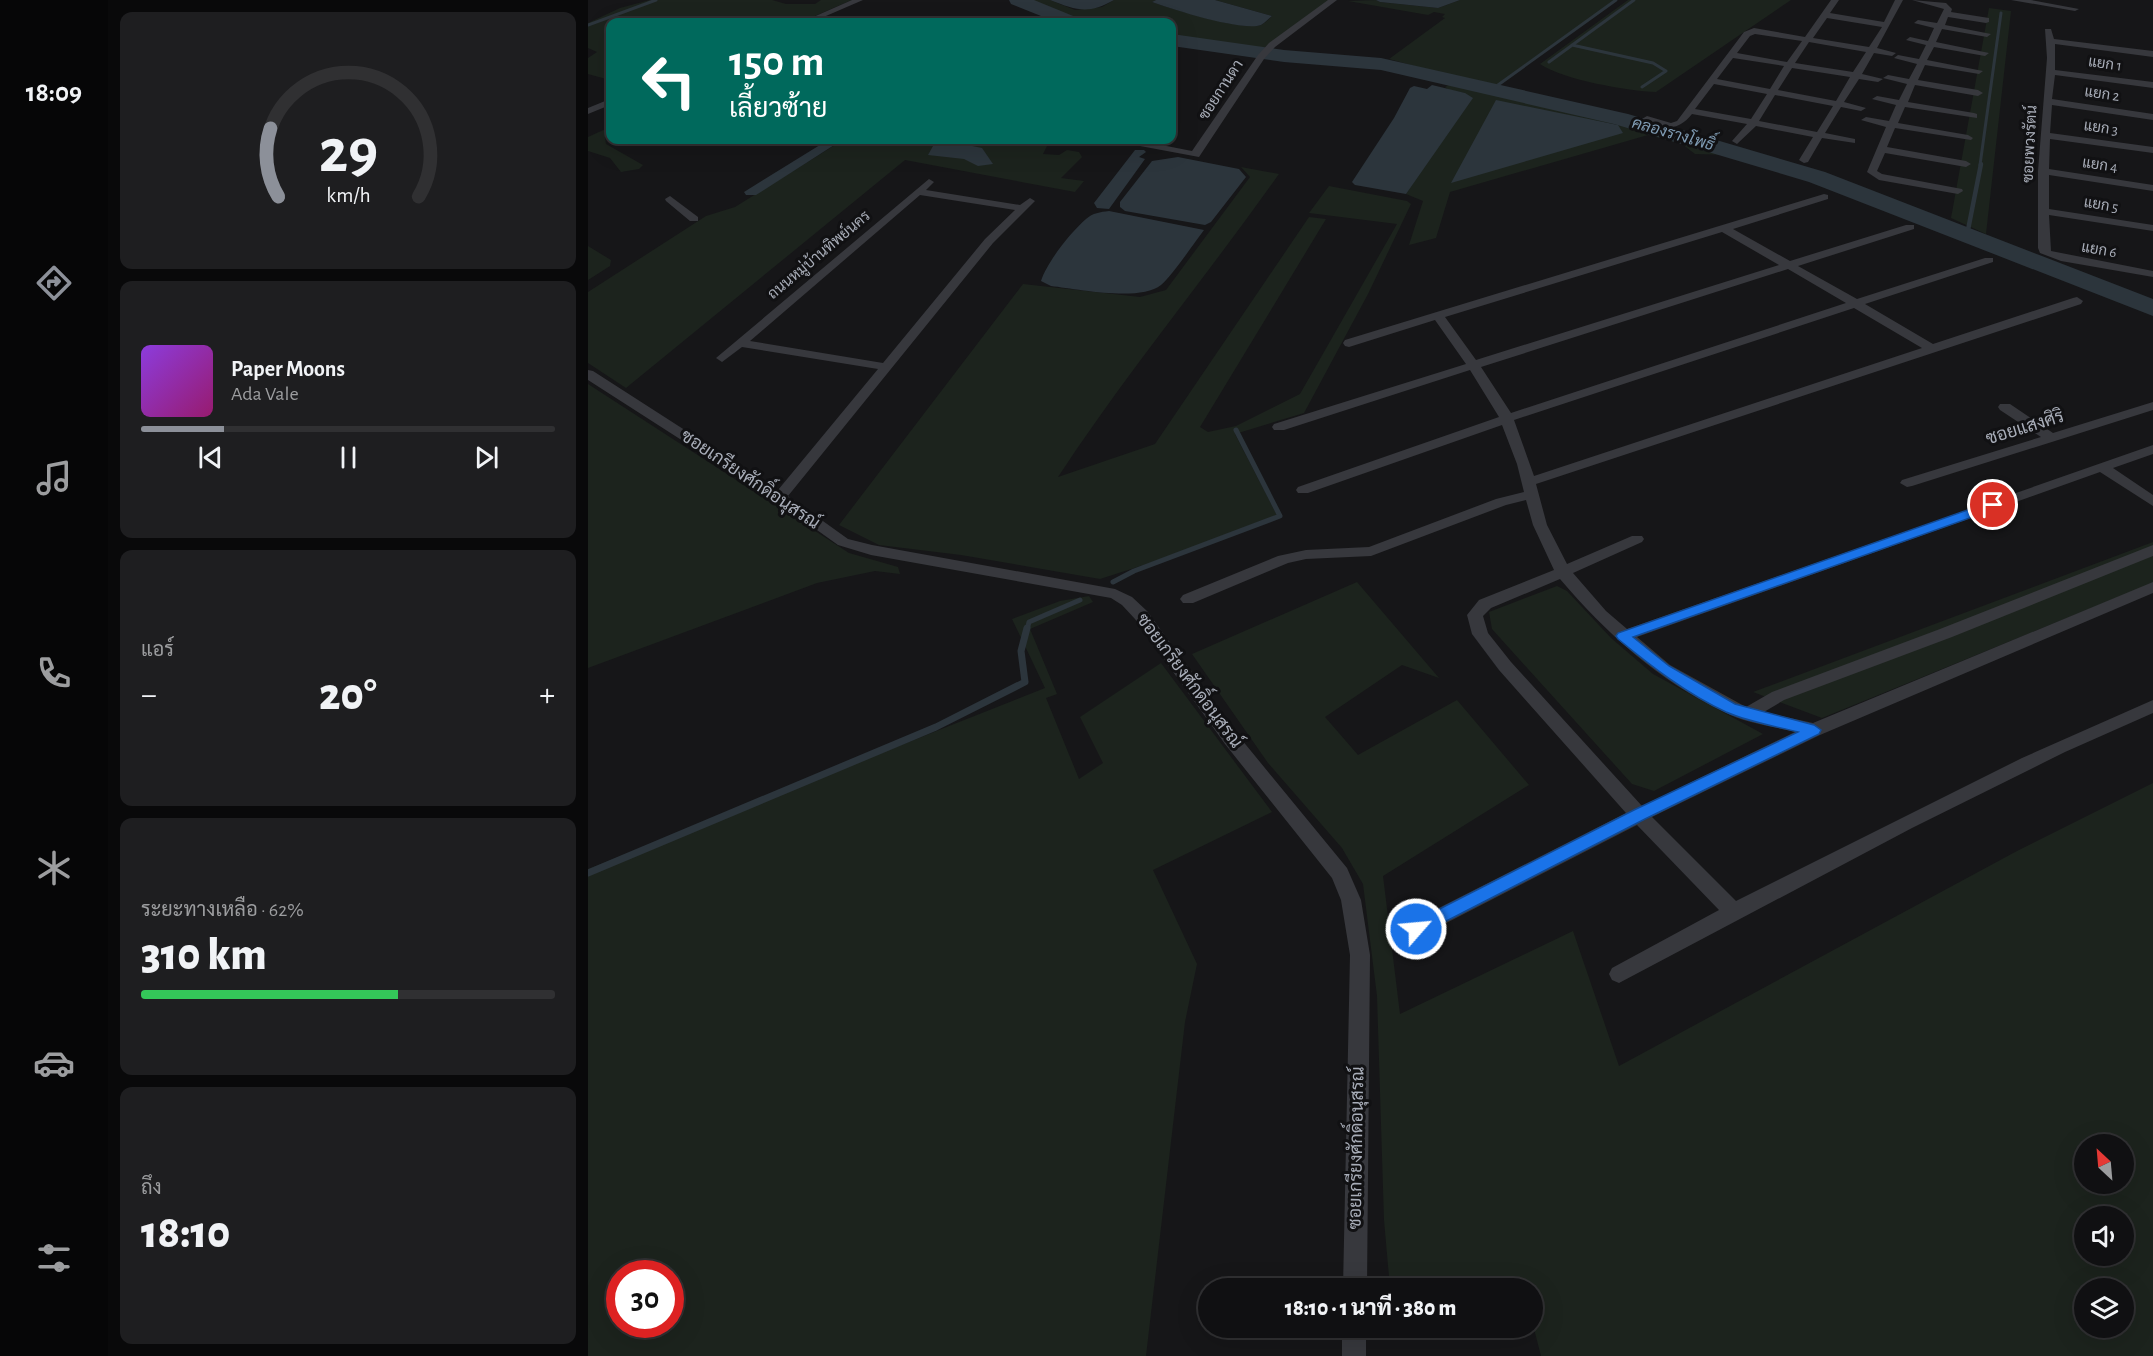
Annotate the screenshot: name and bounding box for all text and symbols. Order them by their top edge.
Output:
text: 150 m [729,41,824,83]
icon: left [630,42,708,120]
street label: แยก 1 [2087,54,2123,74]
street label: ซอยกานดา [1196,57,1246,123]
text: 18:09 [26,79,82,106]
street label: แยก 2 [2084,84,2121,104]
text: เลี้ยวซ้าย [729,95,827,122]
street label: ซอยพวงรัตน์ [2017,105,2040,183]
water label: คลองรางโพธิ์ [1630,108,1721,154]
street label: แยก 3 [2083,118,2119,138]
text: 29 [318,122,378,184]
street label: แยก 4 [2081,155,2119,175]
text: km/h [326,186,370,207]
street label: แยก 5 [2083,195,2119,215]
street label: ถนนหมู่บ้านทิพย์นคร [763,206,874,303]
street label: แยก 6 [2080,240,2118,260]
icon: directions [33,262,75,304]
text: Paper Moons [231,358,345,380]
text: Ada Vale [231,384,299,404]
street label: ซอยแสงศิริ [1983,405,2066,448]
street label: ซอยเกรียงศักดิ์อนุสรณ์ [676,420,827,535]
icon: previous [194,441,227,474]
icon: pause [332,441,365,474]
icon: next [470,441,503,474]
icon: music [33,457,75,499]
pin [1967,479,2018,530]
icon: arrive [1976,488,2009,521]
street label: ซอยเกรียงศักดิ์อนุสรณ์ [1131,606,1252,753]
text: แอร์ [141,640,174,660]
icon: phone [33,652,75,694]
text: 20° [319,673,377,718]
text: − [141,679,157,712]
text: + [539,679,555,712]
icon: climate [33,847,75,889]
position arrow [1384,897,1448,961]
text: ระยะทางเหลือ · 62% [141,900,304,920]
text: 310 km [141,933,267,978]
icon: car [33,1042,75,1084]
street label: ซอยเกรียงศักดิ์อนุสรณ์ [1338,1066,1369,1230]
north arrow [2074,1134,2134,1194]
map controls [2074,1134,2134,1338]
text: ถึง [141,1178,162,1198]
button: sound [2074,1206,2134,1266]
text: 18:10 [141,1211,230,1256]
icon: filters [33,1237,75,1279]
speed limit sign: 30 [606,1260,684,1338]
button: layers [2074,1278,2134,1338]
text: 18:10 · 1 นาที · 380 m [1285,1297,1456,1319]

